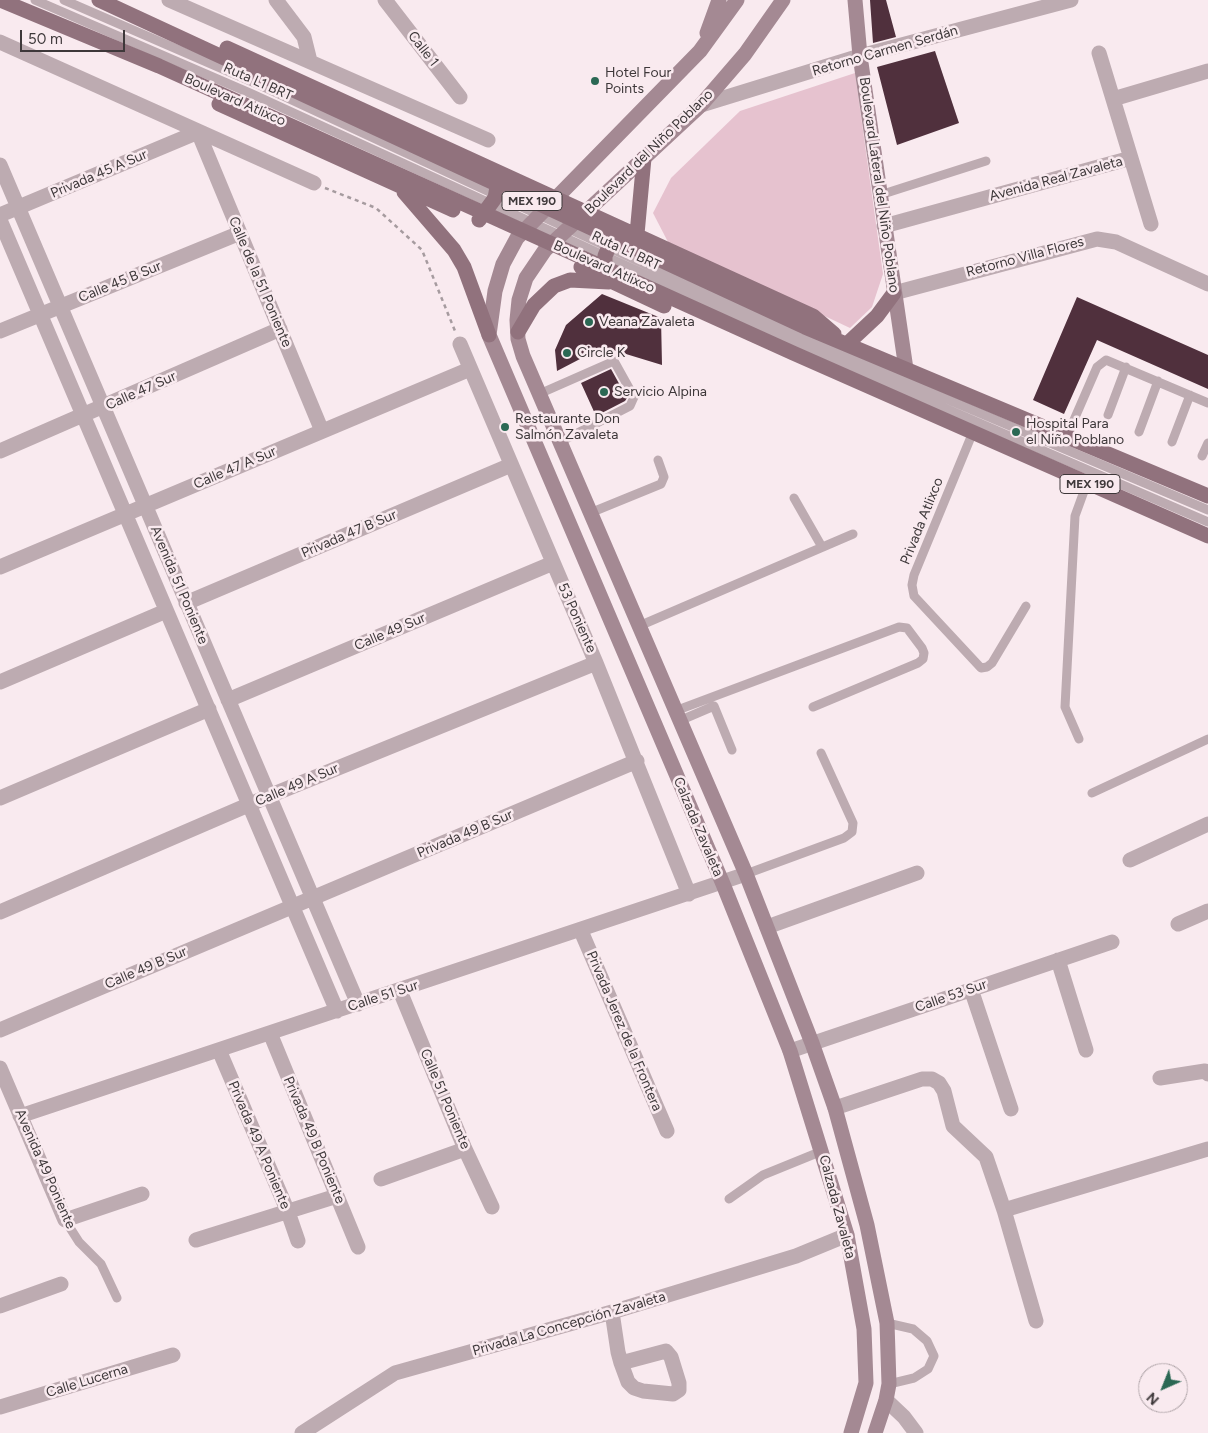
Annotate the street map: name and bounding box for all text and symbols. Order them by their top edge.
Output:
scale bar [22,20,128,52]
street label: Retorno Carmen Serdán [810,22,960,80]
street label: Calle 1 [404,28,442,70]
text: 50 m [28,30,63,48]
street label: Ruta L1 BRT [221,59,295,105]
place label: Hotel Four Points [605,65,671,98]
street label: Boulevard Atlixco [182,70,288,130]
marker: Hotel Four Points [589,75,601,87]
street label: Boulevard Lateral del Niño Poblano [856,76,902,294]
street label: Boulevard del Niño Poblano [581,86,717,218]
street label: Privada 45 A Sur [48,146,150,202]
street label: Avenida Real Zavaleta [987,153,1125,205]
road number: MEX 190 [502,192,562,210]
street label: Calle de la 51 Poniente [225,214,295,350]
street label: Ruta L1 BRT [589,228,663,274]
street label: Retorno Villa Flores [964,233,1086,281]
street label: Boulevard Atlixco [551,237,657,297]
street label: Calle 45 B Sur [76,258,164,306]
place label: Veana Zavaleta [599,314,695,330]
marker: Veana Zavaleta [583,316,595,328]
place label: Circle K [577,345,625,361]
marker: Circle K [561,347,573,359]
street label: Calle 47 Sur [103,368,179,414]
place label: Servicio Alpina [614,384,707,400]
marker: Servicio Alpina [598,386,610,398]
place label: Restaurante Don Salmón Zavaleta [515,411,620,444]
place label: Hospital Para el Niño Poblano [1026,416,1124,448]
marker: Restaurante Don Salmón Zavaleta [499,421,511,433]
marker: Hospital Para el Niño Poblano [1010,426,1022,438]
street label: Calle 47 A Sur [191,443,279,493]
road number: MEX 190 [1060,474,1120,494]
street label: Privada Atlixco [897,475,947,567]
street label: Privada 47 B Sur [299,506,399,562]
street label: Avenida 51 Poniente [147,523,211,647]
street label: 53 Poniente [554,580,600,656]
street label: Calle 49 Sur [352,609,428,655]
street label: Calle 49 A Sur [253,760,341,810]
street label: Calzada Zavaleta [669,775,727,879]
street label: Privada 49 B Sur [415,806,515,862]
street label: Calle 49 B Sur [102,943,190,993]
street label: Privada Jerez de la Frontera [583,948,665,1114]
street label: Calle 53 Sur [913,976,989,1016]
street label: Calle 51 Sur [346,977,420,1015]
street label: Calle 51 Poniente [416,1046,474,1152]
street label: Privada 49 B Poniente [280,1074,348,1206]
street label: Privada 49 A Poniente [224,1078,294,1212]
street label: Avenida 49 Poniente [11,1106,79,1232]
street label: Calzada Zavaleta [815,1153,859,1261]
street label: Privada La Concepción Zavaleta [471,1288,667,1360]
street label: Calle Lucerna [44,1361,130,1401]
north arrow [1138,1363,1188,1413]
text: N [1143,1389,1163,1408]

